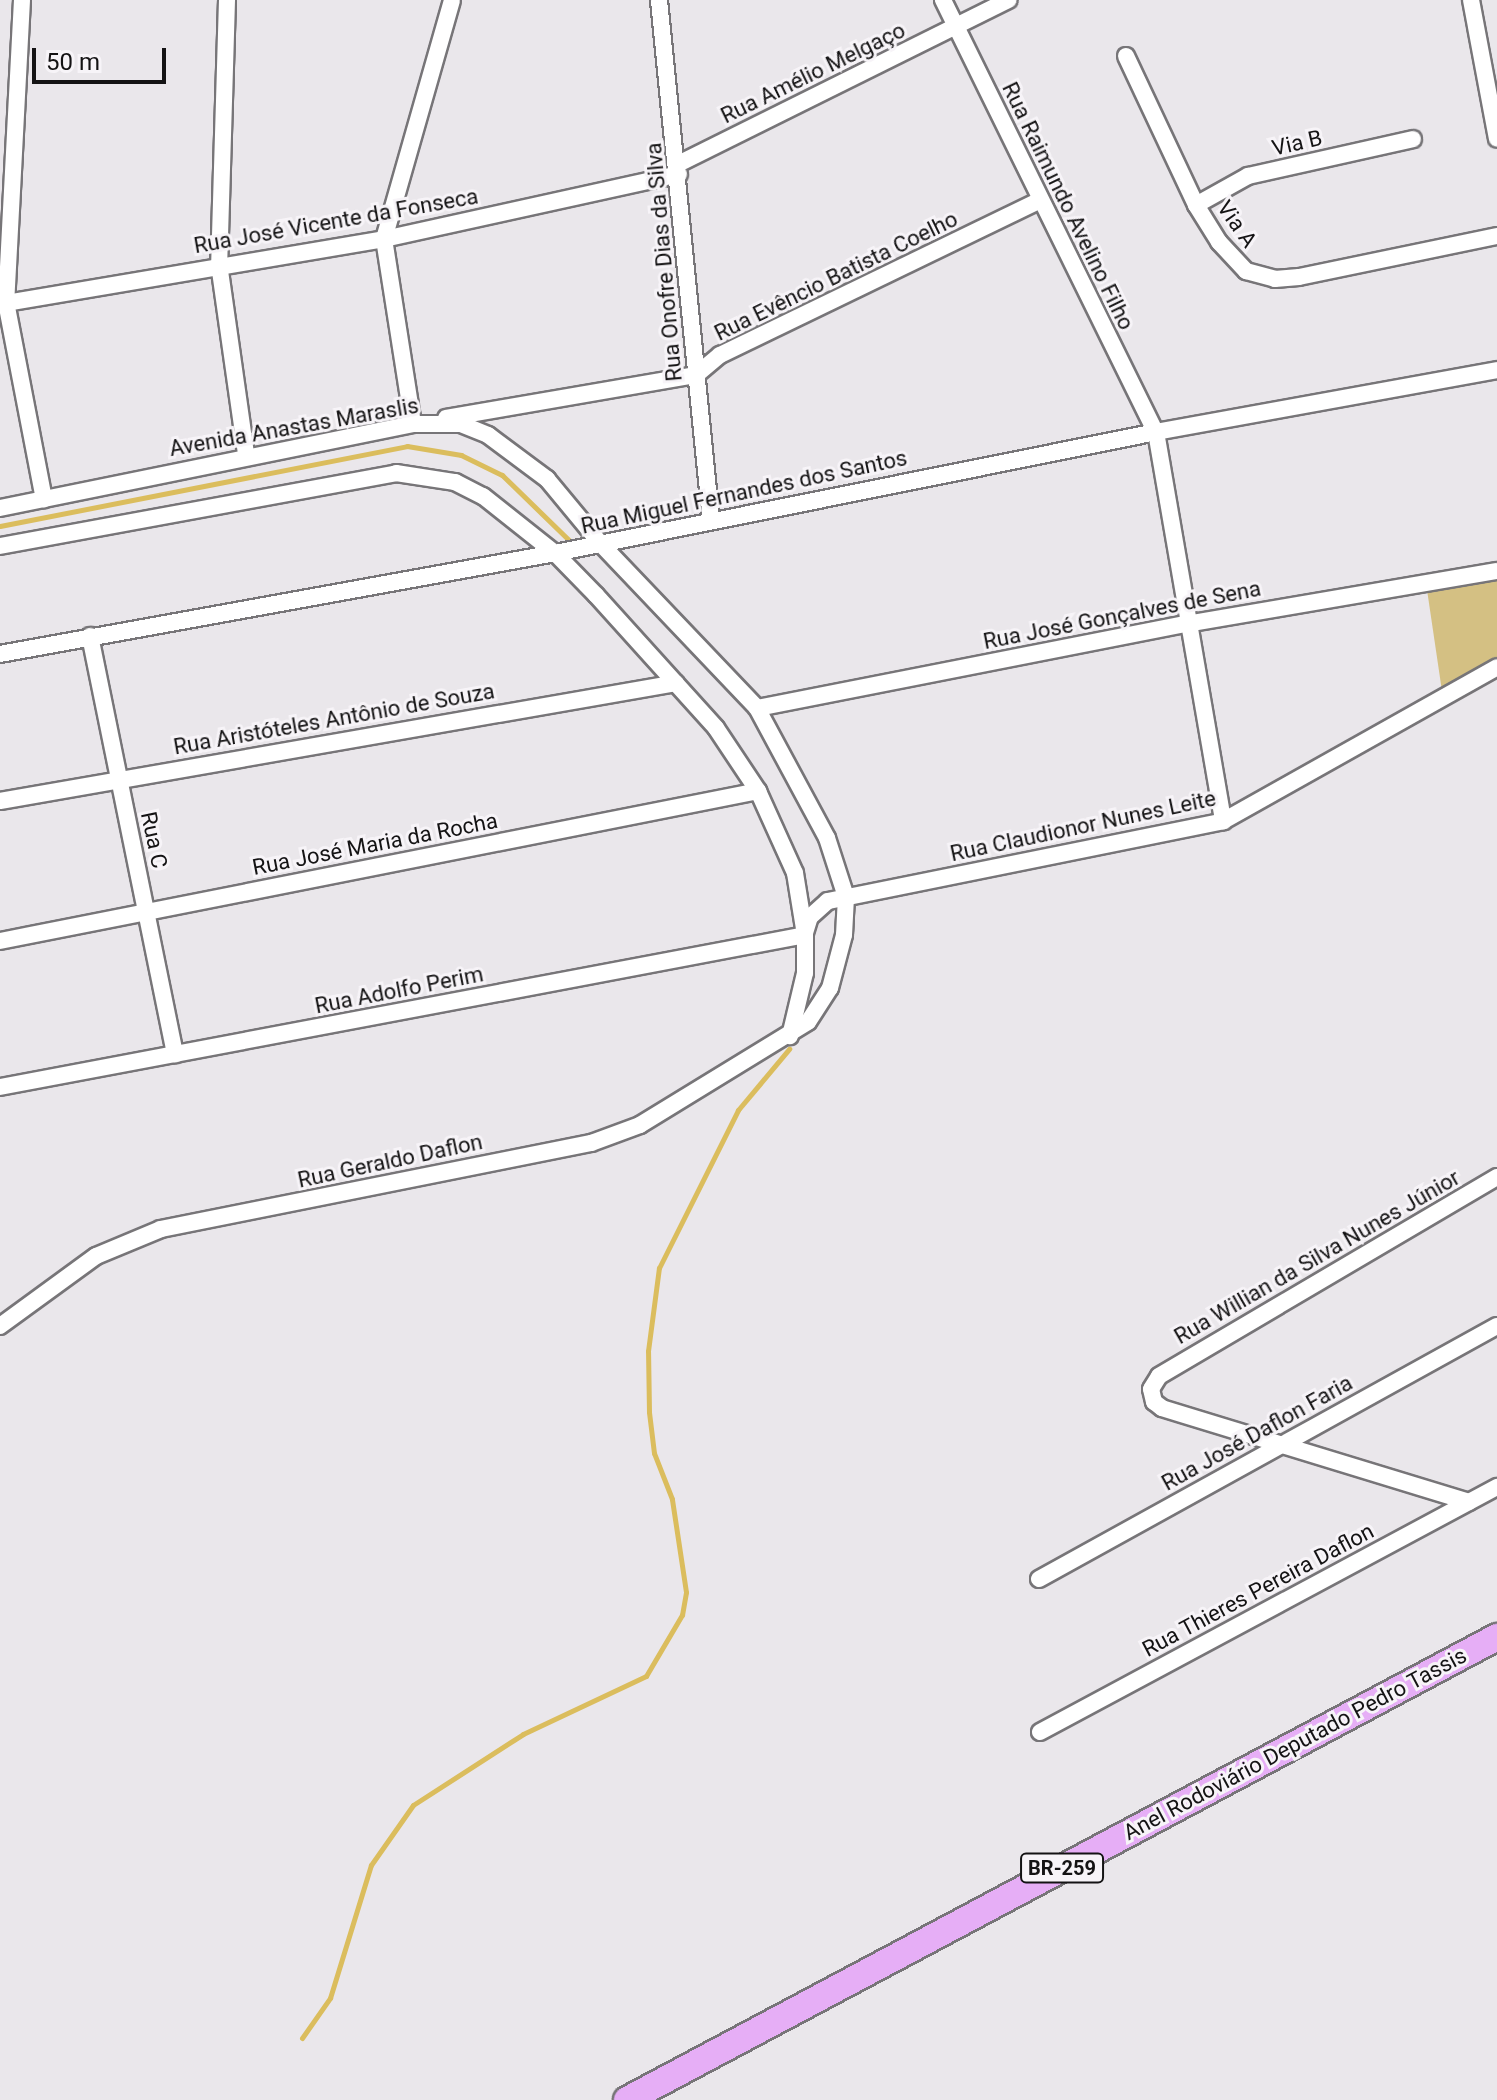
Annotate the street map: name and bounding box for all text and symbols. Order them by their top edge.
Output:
street label: Rua Amélio Melgaço [717,17,909,129]
scale bar [36,32,170,82]
text: 50 m [46,48,100,76]
street label: Rua Raimundo Avelino Filho [996,78,1140,334]
street label: Via B [1269,124,1325,162]
street label: Rua Onofre Dias da Silva [640,142,688,382]
street label: Rua José Vicente da Fonseca [192,183,480,259]
street label: Via A [1212,195,1262,253]
street label: Rua Evêncio Batista Coelho [710,206,962,346]
street label: Avenida Anastas Maraslis [167,392,421,462]
street label: Rua Miguel Fernandes dos Santos [579,445,909,539]
street label: Rua José Gonçalves de Sena [981,575,1263,655]
street label: Rua Aristóteles Antônio de Souza [171,678,497,760]
street label: Rua Claudionor Nunes Leite [948,785,1218,867]
street label: Rua José Maria da Rocha [250,807,500,881]
street label: Rua C [135,809,173,871]
street label: Rua Adolfo Perim [313,961,485,1019]
street label: Rua Geraldo Daflon [295,1129,485,1193]
street label: Rua Willian da Silva Nunes Júnior [1170,1164,1464,1350]
street label: Rua José Daflon Faria [1157,1370,1357,1496]
street label: Rua Thieres Pereira Daflon [1138,1518,1378,1662]
street label: Anel Rodoviário Deputado Pedro Tassis [1119,1642,1471,1846]
road number: BR-259 [1020,1852,1104,1884]

